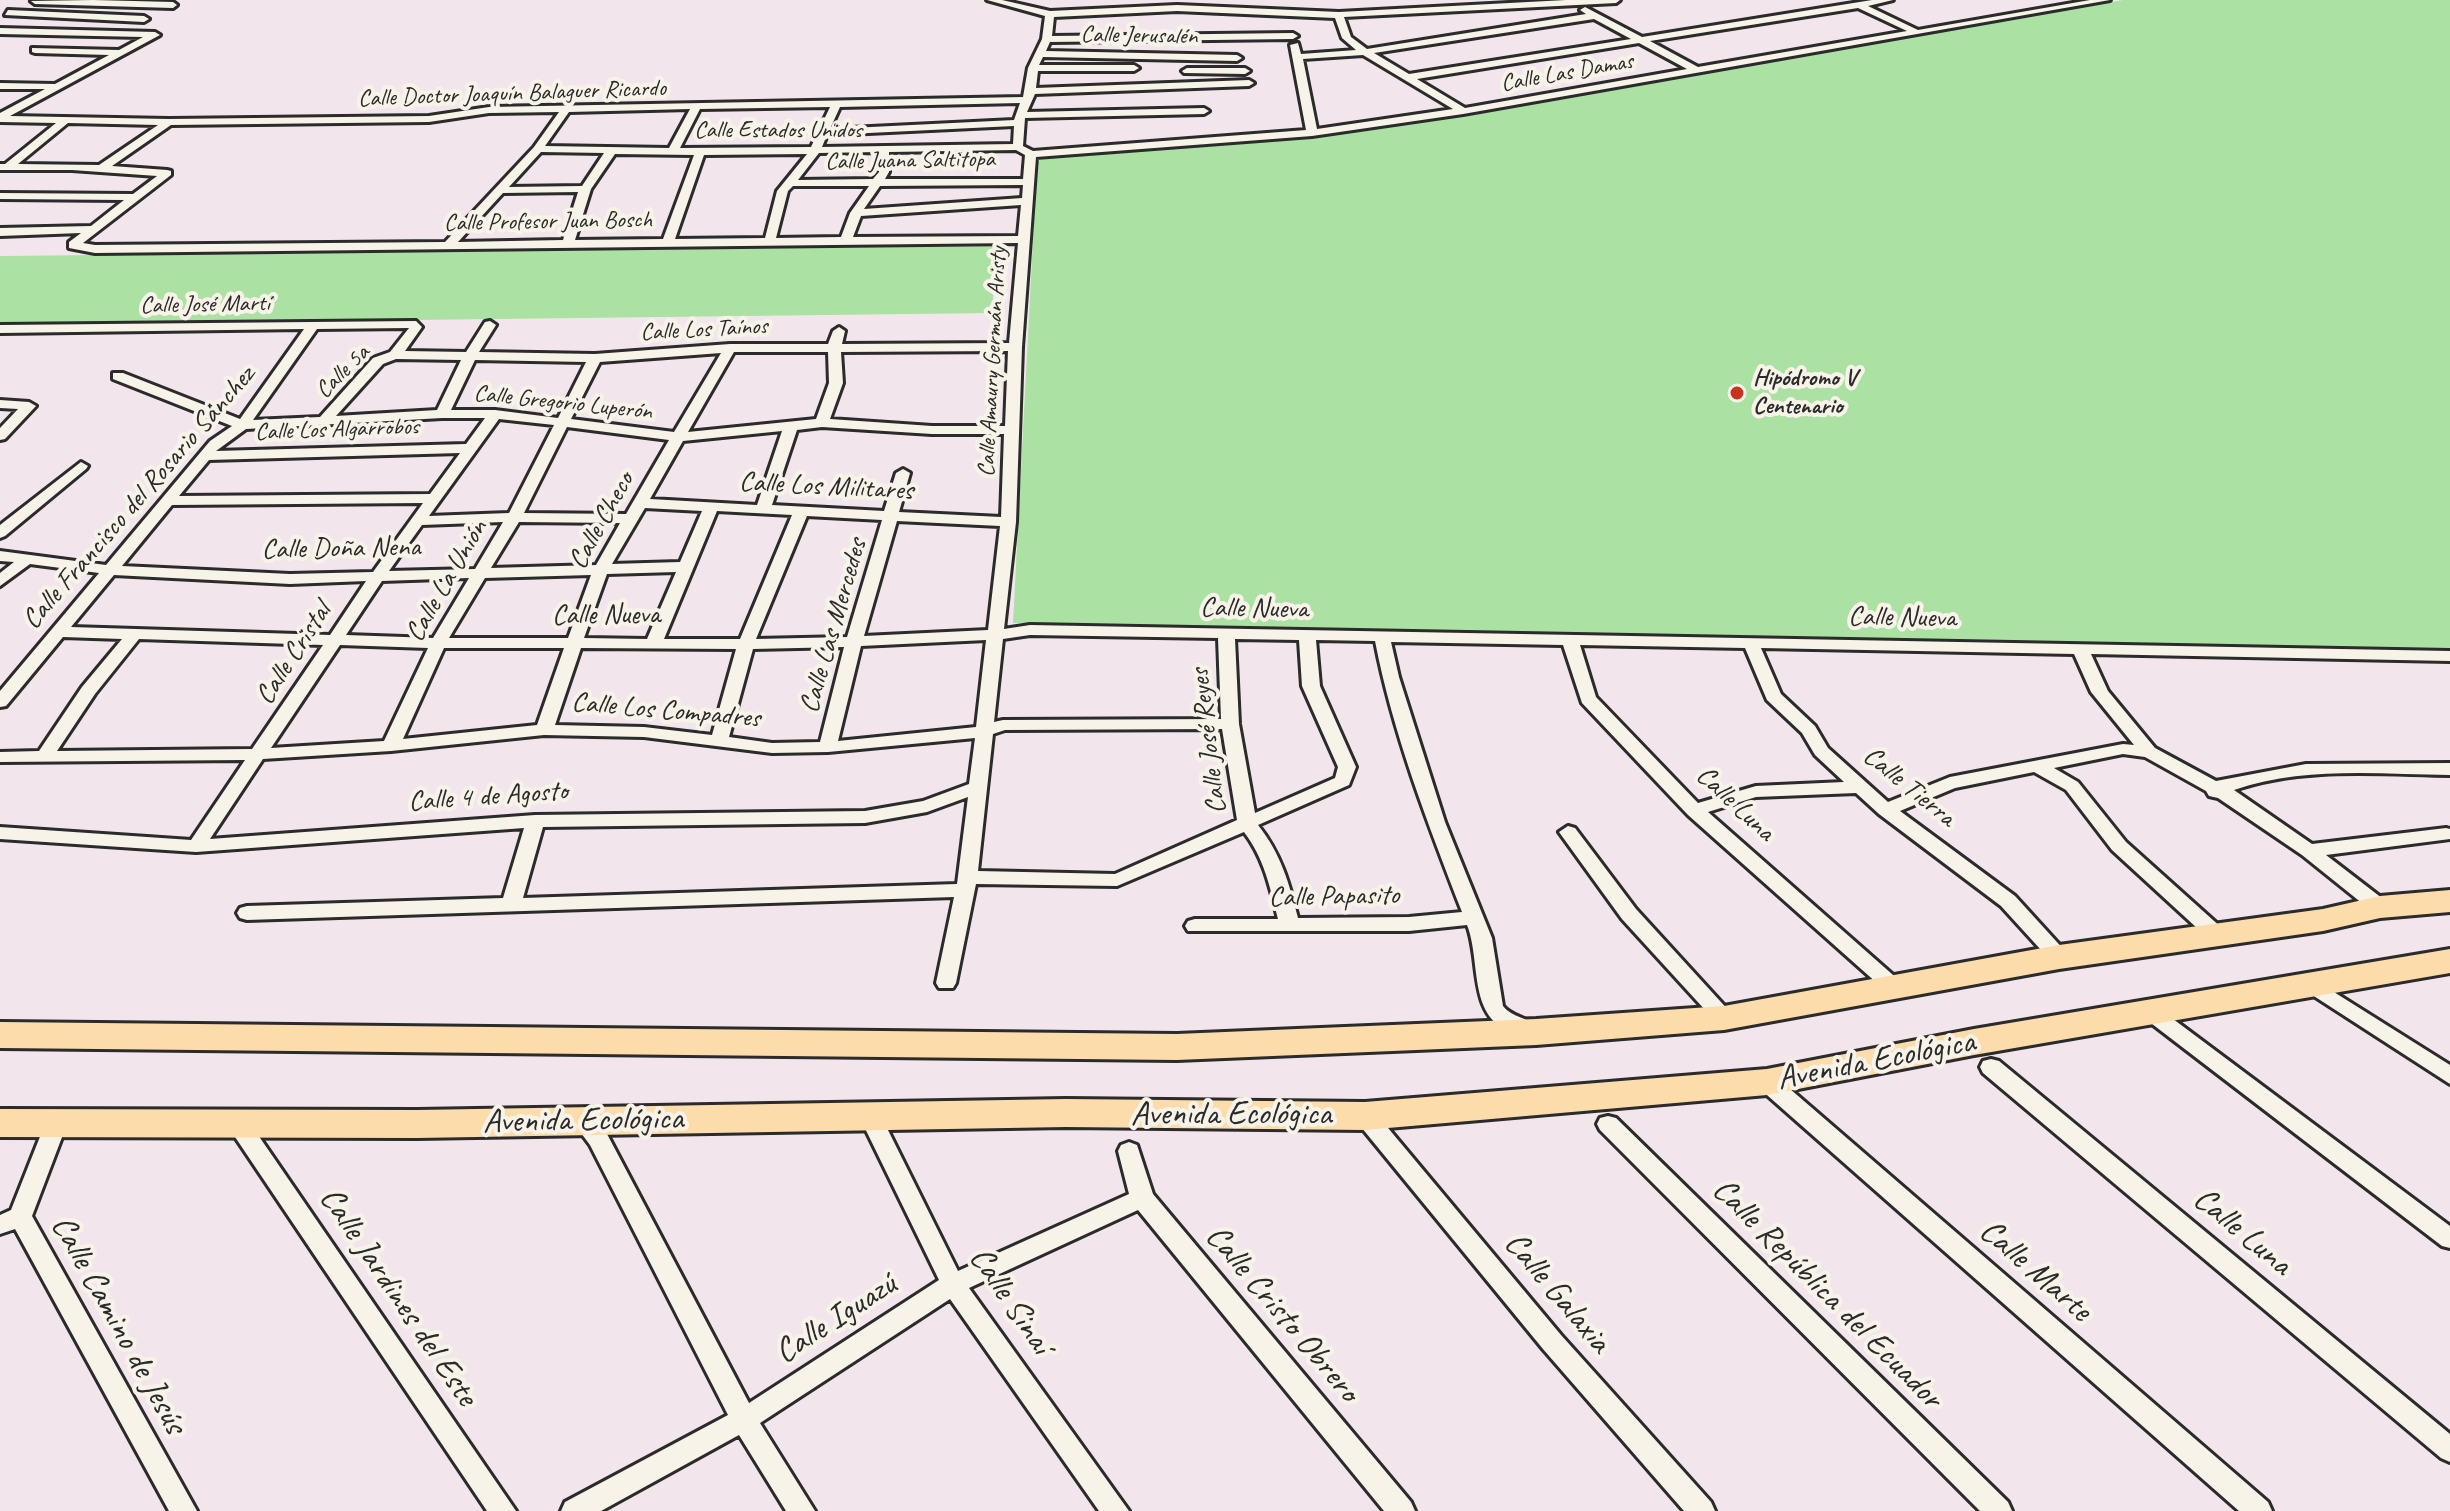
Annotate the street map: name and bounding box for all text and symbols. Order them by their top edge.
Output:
street label: Calle Jerusalén [1080,21,1198,51]
street label: Calle Las Damas [1499,47,1635,99]
street label: Calle Doctor Joaquín Balaguer Ricardo [358,74,666,114]
street label: Calle Estados Unidos [694,117,862,145]
street label: Calle Juana Saltitopa [825,145,995,177]
street label: Calle Profesor Juan Bosch [444,206,652,238]
street label: Calle Amaury Germán Aristy [973,246,1013,478]
street label: Calle José Martí [140,289,270,321]
street label: Calle Los Taínos [640,312,768,348]
street label: Calle 5a [310,339,376,405]
street label: Calle Francisco del Rosario Sánchez [16,360,262,636]
place label: Hipódromo V Centenario [1753,365,1856,421]
street label: Calle Gregorio Luperón [472,379,654,427]
marker: Hipódromo V Centenario [1728,384,1746,402]
street label: Calle Los Algarrobos [254,413,420,447]
street label: Calle Los Militares [738,466,914,508]
street label: Calle Checo [562,467,642,575]
street label: Calle La Unión [399,514,495,648]
street label: Calle Doña Nena [261,531,421,567]
street label: Calle Las Mercedes [793,535,875,717]
street label: Calle Nueva [1200,591,1308,627]
street label: Calle Cristal [249,597,339,711]
street label: Calle Nueva [552,599,660,633]
street label: Calle Nueva [1848,600,1956,636]
street label: Calle José Reyes [1183,666,1235,816]
street label: Calle Los Compadres [570,686,762,736]
street label: Calle Tierra [1856,739,1962,835]
street label: Calle Luna [1689,759,1781,849]
street label: Calle 4 de Agosto [407,775,569,819]
street label: Calle Papasito [1268,879,1400,915]
street label: Avenida Ecológica [1774,1022,1978,1100]
street label: Avenida Ecológica [1131,1095,1331,1135]
street label: Avenida Ecológica [482,1099,684,1143]
street label: Calle República del Ecuador [1703,1170,1951,1418]
street label: Calle Luna [2184,1179,2300,1285]
street label: Calle Jardines del Este [310,1180,486,1414]
street label: Calle Camino de Jesús [41,1209,195,1441]
street label: Calle Marte [1970,1211,2100,1331]
street label: Calle Cristo Obrero [1196,1217,1368,1411]
street label: Calle Galaxia [1495,1224,1619,1362]
street label: Calle Sinaí [959,1240,1061,1362]
street label: Calle Iguazú [768,1265,904,1373]

